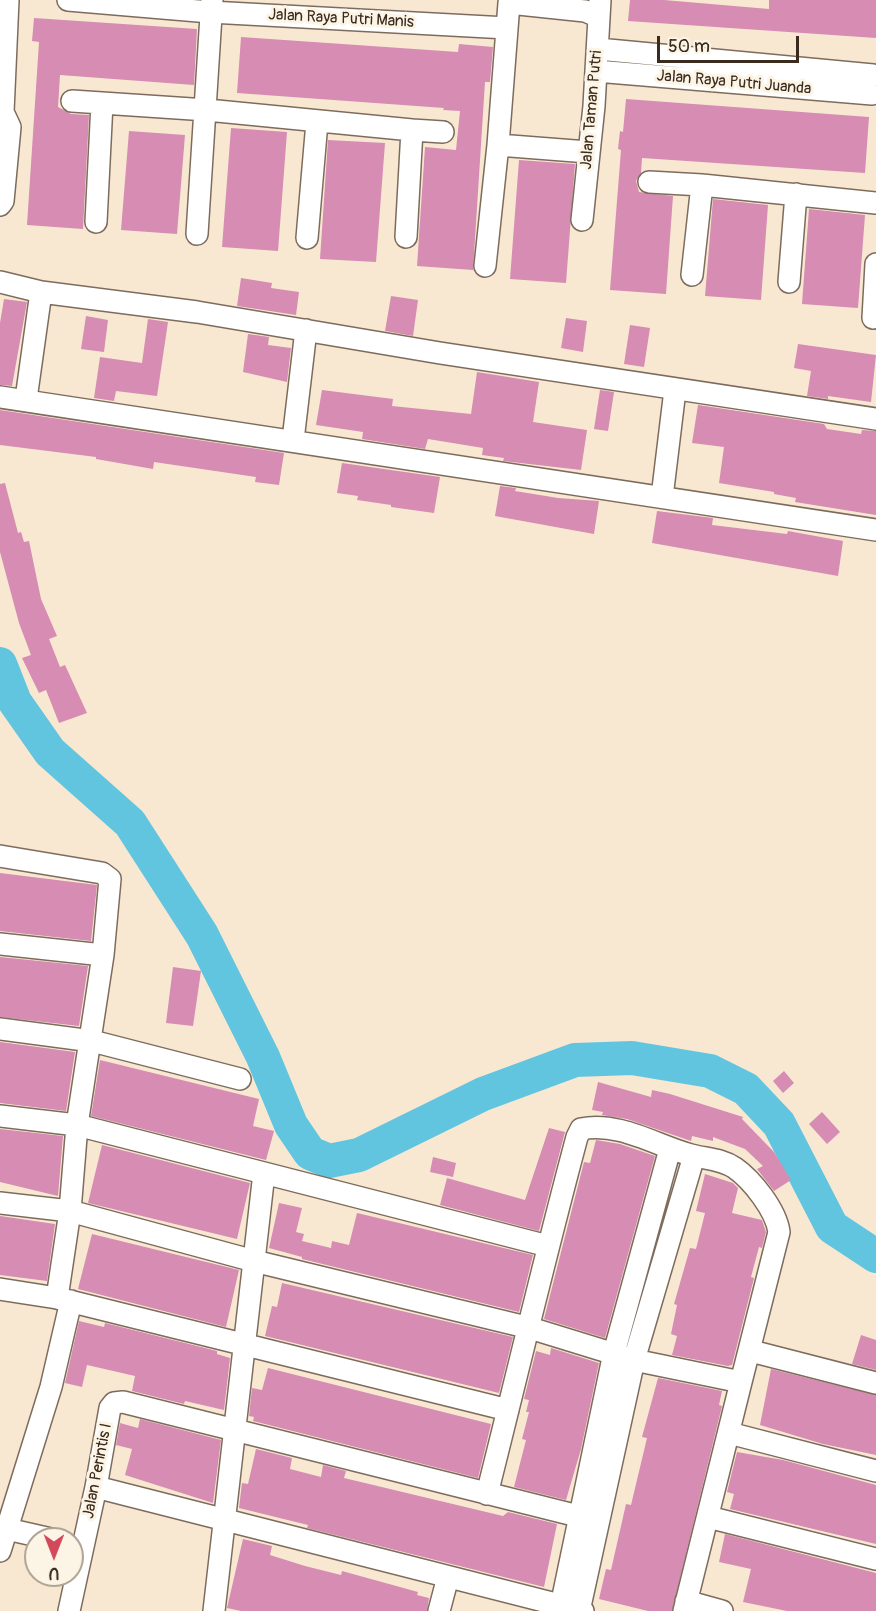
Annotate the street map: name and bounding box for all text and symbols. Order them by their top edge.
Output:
street label: Jalan Raya Putri Manis [268,6,414,32]
scale bar [660,24,802,62]
text: 50 m [668,35,710,58]
street label: Jalan Taman Putri [577,50,607,170]
street label: Jalan Raya Putri Juanda [656,67,812,99]
street label: Jalan Perintis I [79,1422,117,1520]
north arrow [24,1527,84,1587]
text: U [49,1563,59,1583]

